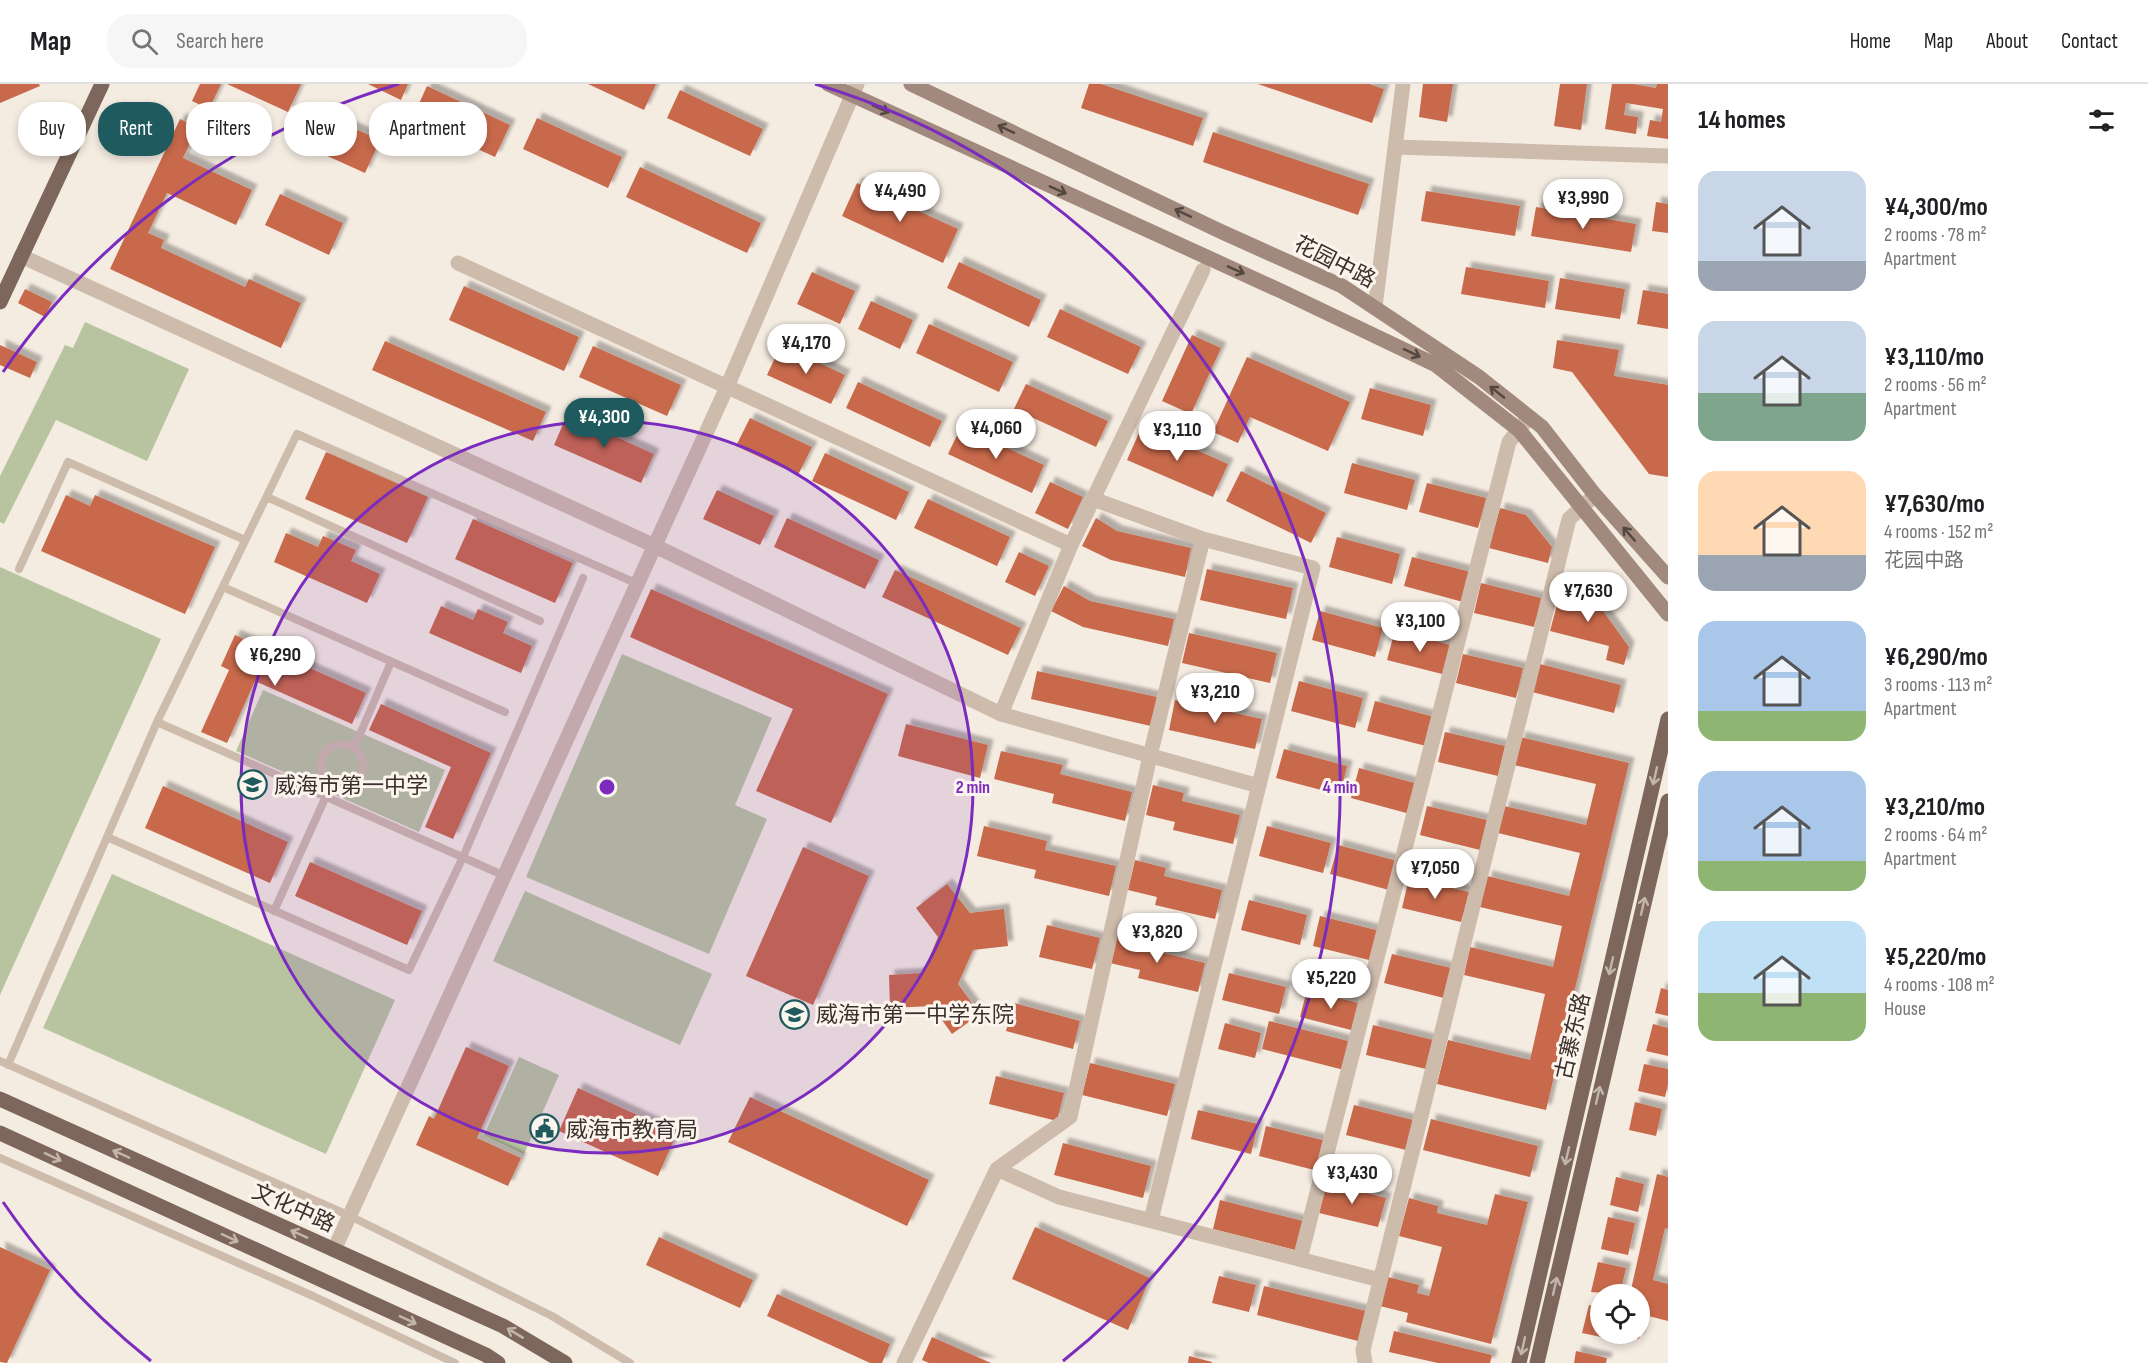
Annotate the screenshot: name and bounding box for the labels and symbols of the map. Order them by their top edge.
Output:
one-way arrow [871,103,889,115]
one-way arrow [998,123,1016,135]
pin: ¥4,490 [851,172,949,223]
pin: ¥3,990 [1534,179,1632,230]
one-way arrow [1049,184,1067,196]
one-way arrow [1174,207,1192,218]
street label: 花园中路 [1289,230,1380,294]
one-way arrow [1226,265,1244,277]
pin: ¥4,170 [757,324,855,375]
one-way arrow [1403,348,1421,360]
one-way arrow [1489,385,1505,398]
pin: ¥4,300 [555,398,653,449]
pin: ¥4,060 [947,409,1045,460]
pin: ¥3,110 [1128,411,1226,462]
one-way arrow [1622,526,1636,541]
pin: ¥7,630 [1539,572,1637,623]
pin: ¥3,100 [1371,602,1469,653]
pin: ¥6,290 [226,636,324,687]
pin: ¥3,210 [1166,673,1264,724]
one-way arrow [1648,766,1660,785]
school or university icon: 威海市第一中学 [237,769,269,801]
place label: 威海市第一中学 [274,773,428,800]
centre of rings [597,777,617,797]
text: 2 min [956,777,990,798]
text: 4 min [1323,777,1357,798]
pin: ¥7,050 [1386,849,1484,900]
one-way arrow [1638,897,1650,916]
pin: ¥3,820 [1108,913,1206,964]
one-way arrow [1605,956,1616,975]
pin: ¥5,220 [1282,959,1380,1010]
street label: 古寨东路 [1550,990,1597,1082]
school or university icon: 威海市第一中学东院 [779,998,811,1030]
place label: 威海市第一中学东院 [816,1002,1014,1029]
one-way arrow [1593,1086,1605,1105]
public building icon: 威海市教育局 [529,1113,561,1145]
place label: 威海市教育局 [566,1117,698,1144]
one-way arrow [1561,1146,1573,1165]
one-way arrow [113,1148,131,1160]
one-way arrow [44,1152,62,1163]
pin: ¥3,430 [1303,1154,1401,1205]
street label: 文化中路 [248,1178,339,1239]
one-way arrow [291,1228,309,1240]
one-way arrow [221,1233,239,1245]
one-way arrow [1549,1276,1561,1295]
one-way arrow [398,1314,416,1326]
one-way arrow [507,1327,524,1339]
one-way arrow [1517,1336,1529,1355]

